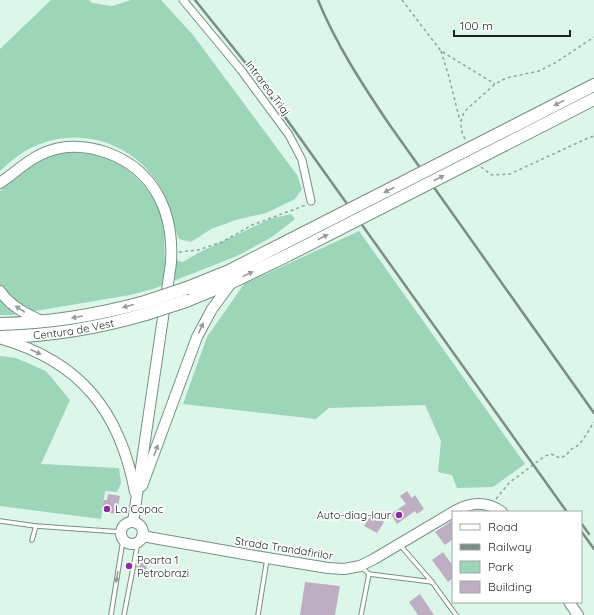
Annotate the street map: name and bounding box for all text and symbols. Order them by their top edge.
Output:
scale bar [454,12,570,38]
text: 100 m [460,18,493,33]
street label: Intrarea Triaj [243,58,293,118]
one-way arrow [554,100,565,106]
one-way arrow [433,175,444,181]
one-way arrow [383,187,394,193]
one-way arrow [317,234,328,240]
one-way arrow [242,271,253,277]
one-way arrow [122,304,134,310]
one-way arrow [14,306,26,313]
one-way arrow [71,315,84,321]
street label: Centura de Vest [33,316,116,342]
one-way arrow [198,322,204,334]
one-way arrow [31,349,42,355]
one-way arrow [153,444,159,456]
place label: La Copac [115,502,164,516]
marker: La Copac [102,504,112,514]
place label: Auto-diag-laur [317,508,392,522]
marker: Auto-diag-laur [394,510,404,520]
legend [452,511,582,603]
text: Road [488,519,518,534]
street label: Strada Trandafirilor [234,533,335,563]
text: Railway [488,539,532,554]
place label: Poarta 1 Petrobrazi [137,553,189,580]
text: Park [488,559,513,574]
marker: Poarta 1 Petrobrazi [124,561,134,571]
one-way arrow [114,571,120,584]
text: Building [488,579,532,594]

